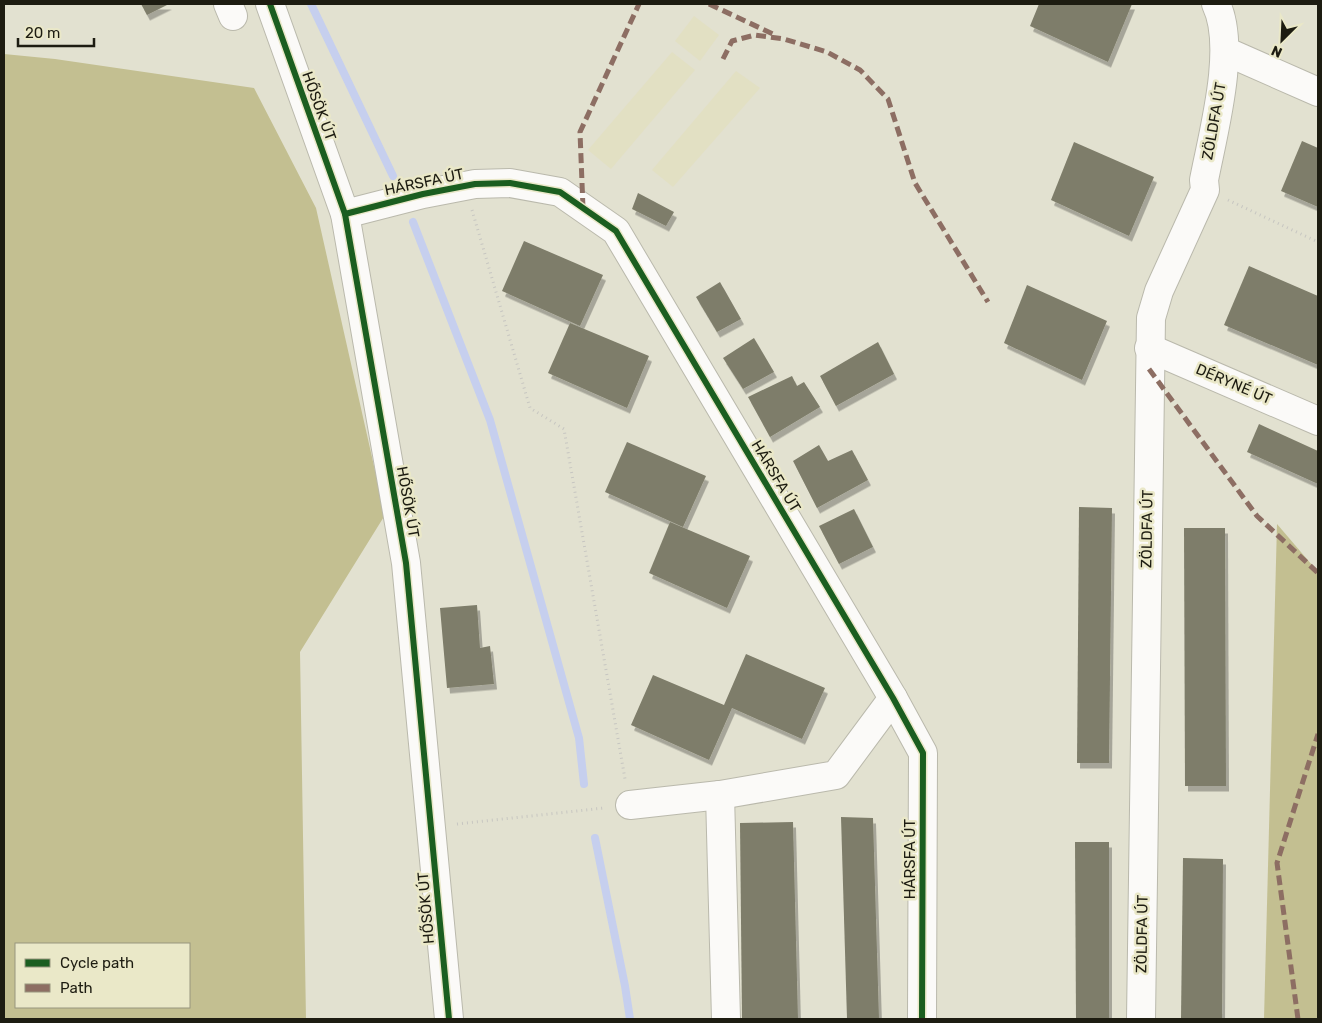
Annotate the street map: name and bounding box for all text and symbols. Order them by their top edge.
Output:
scale bar [18,15,94,47]
north arrow [1257,15,1307,65]
text: 20 m [25,24,60,42]
text: N [1269,42,1285,61]
street label: HŐSÖK ÚT [298,69,340,143]
street label: ZÖLDFA ÚT [1198,80,1230,161]
street label: HÁRSFA ÚT [383,165,466,199]
street label: DÉRYNÉ ÚT [1193,360,1275,408]
street label: HÁRSFA ÚT [748,437,805,515]
street label: HŐSÖK ÚT [393,465,423,539]
street label: ZÖLDFA ÚT [1137,489,1157,568]
street label: HÁRSFA ÚT [901,818,919,899]
street label: HŐSÖK ÚT [414,871,438,945]
street label: ZÖLDFA ÚT [1132,894,1152,973]
legend [15,943,190,1008]
text: Cycle path [60,954,134,972]
text: Path [60,979,93,997]

